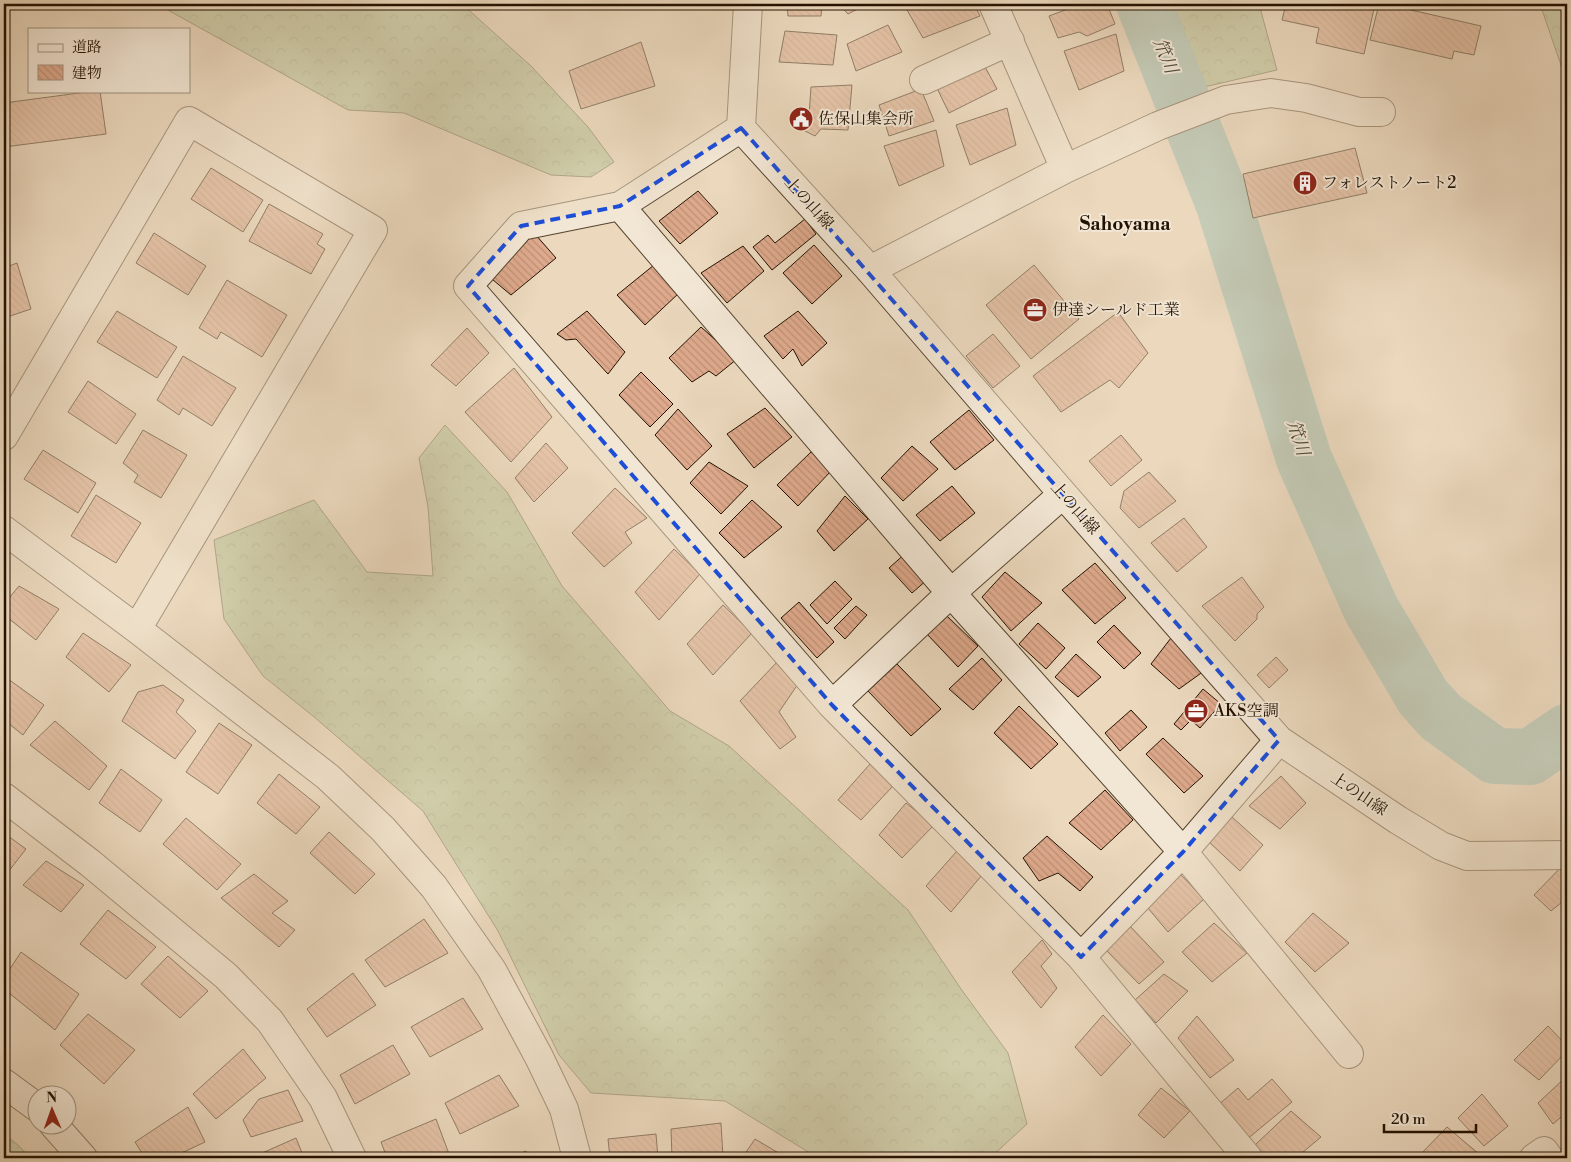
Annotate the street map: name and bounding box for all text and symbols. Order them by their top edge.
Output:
legend [28,28,190,92]
water label: 笊川 [1148,35,1183,79]
text: 道路 [72,38,102,57]
text: 建物 [72,64,102,83]
public building icon: 佐保山集会所 [788,106,814,132]
place label: 佐保山集会所 [818,109,914,129]
building icon: フォレストノート2 [1292,170,1318,196]
street label: 上の山線 [780,173,838,233]
place label: フォレストノート2 [1322,173,1456,193]
district label: Sahoyama [1080,212,1171,236]
office icon: 伊達シールド工業 [1022,297,1048,323]
place label: 伊達シールド工業 [1052,300,1180,320]
water label: 笊川 [1282,417,1315,461]
street label: 上の山線 [1046,477,1104,539]
office icon: AKS空調 [1183,698,1209,724]
place label: AKS空調 [1213,701,1279,721]
street label: 上の山線 [1327,768,1391,820]
north arrow [28,1084,78,1134]
text: N [46,1089,57,1107]
scale bar [1384,1102,1476,1134]
text: 20 m [1391,1110,1426,1129]

